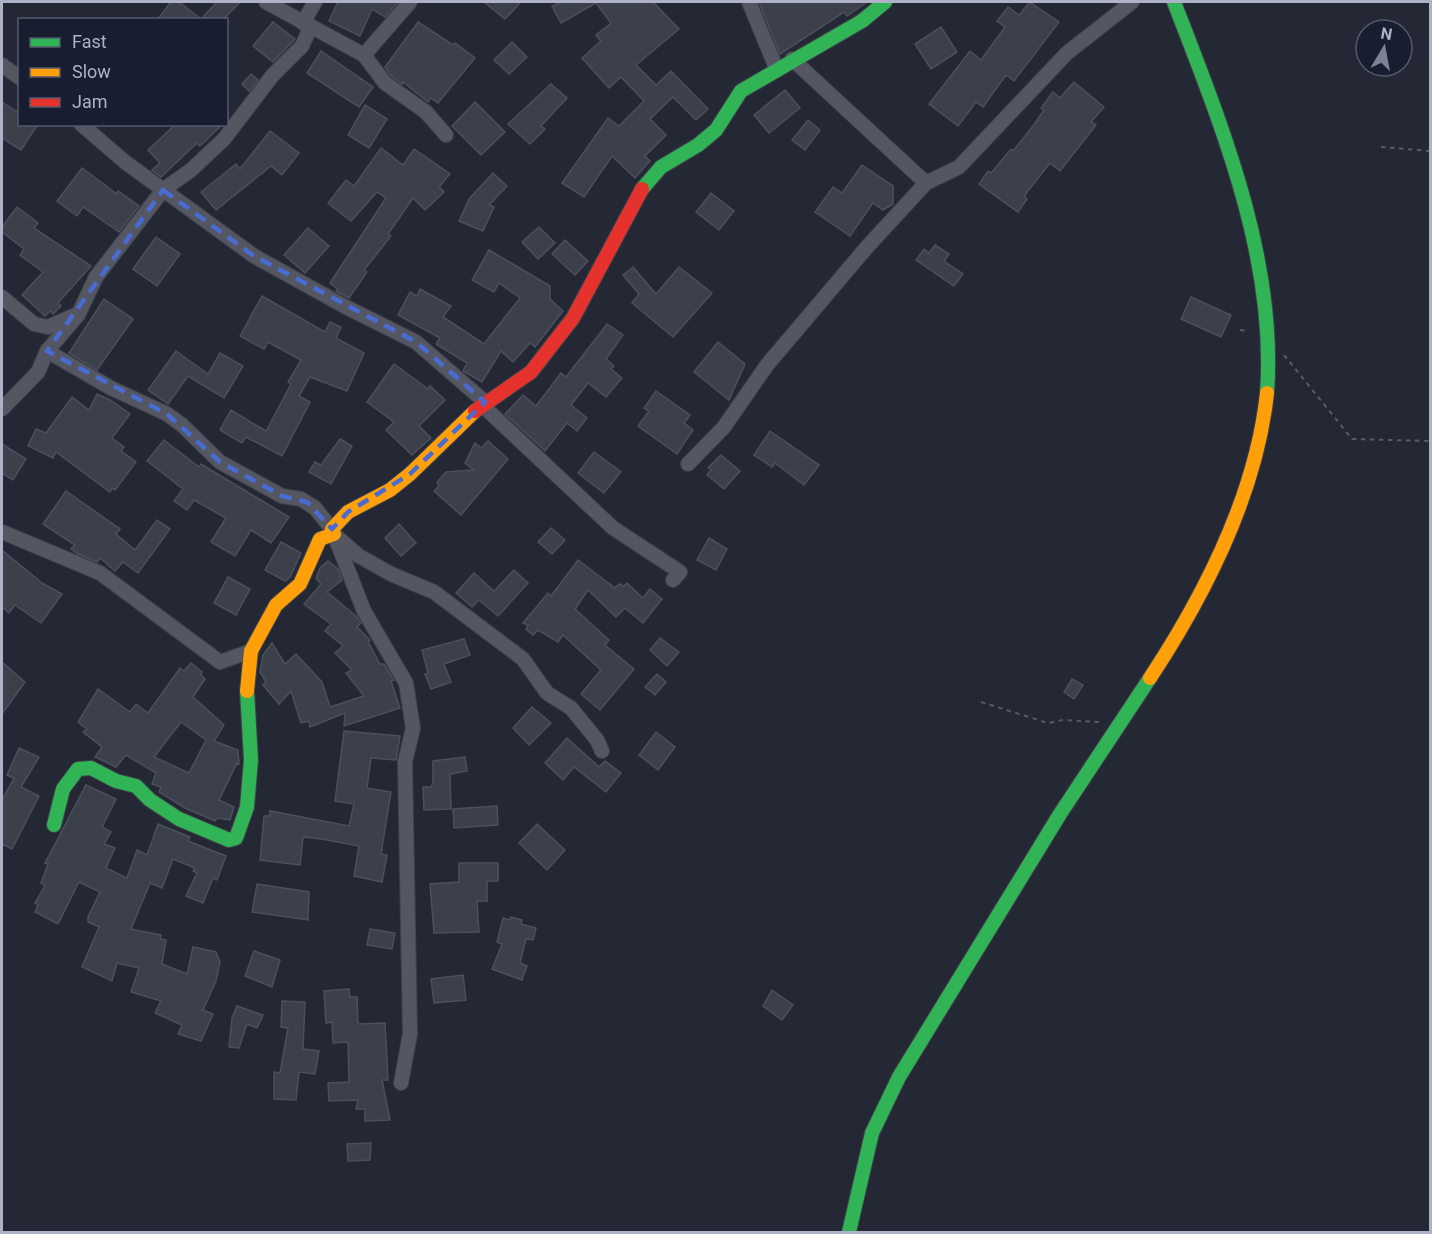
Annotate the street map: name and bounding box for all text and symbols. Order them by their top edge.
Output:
legend [18,18,228,126]
north arrow [1354,18,1414,78]
text: N [1379,23,1394,44]
text: Fast [72,31,107,52]
text: Slow [72,61,111,82]
text: Jam [72,91,108,112]

